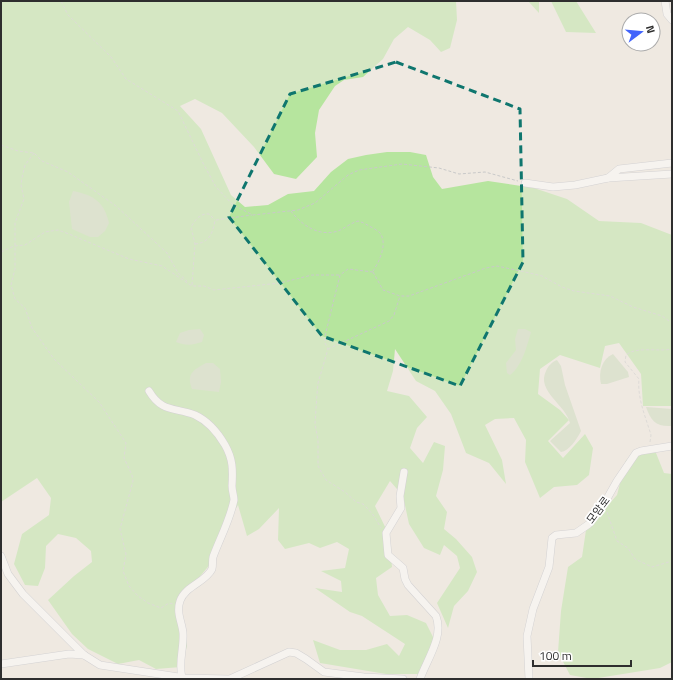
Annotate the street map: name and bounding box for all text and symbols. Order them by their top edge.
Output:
north arrow [621,12,661,52]
text: N [642,23,659,35]
street label: 모암로 [582,493,614,527]
scale bar [533,642,631,668]
text: 100 m [539,646,572,665]

